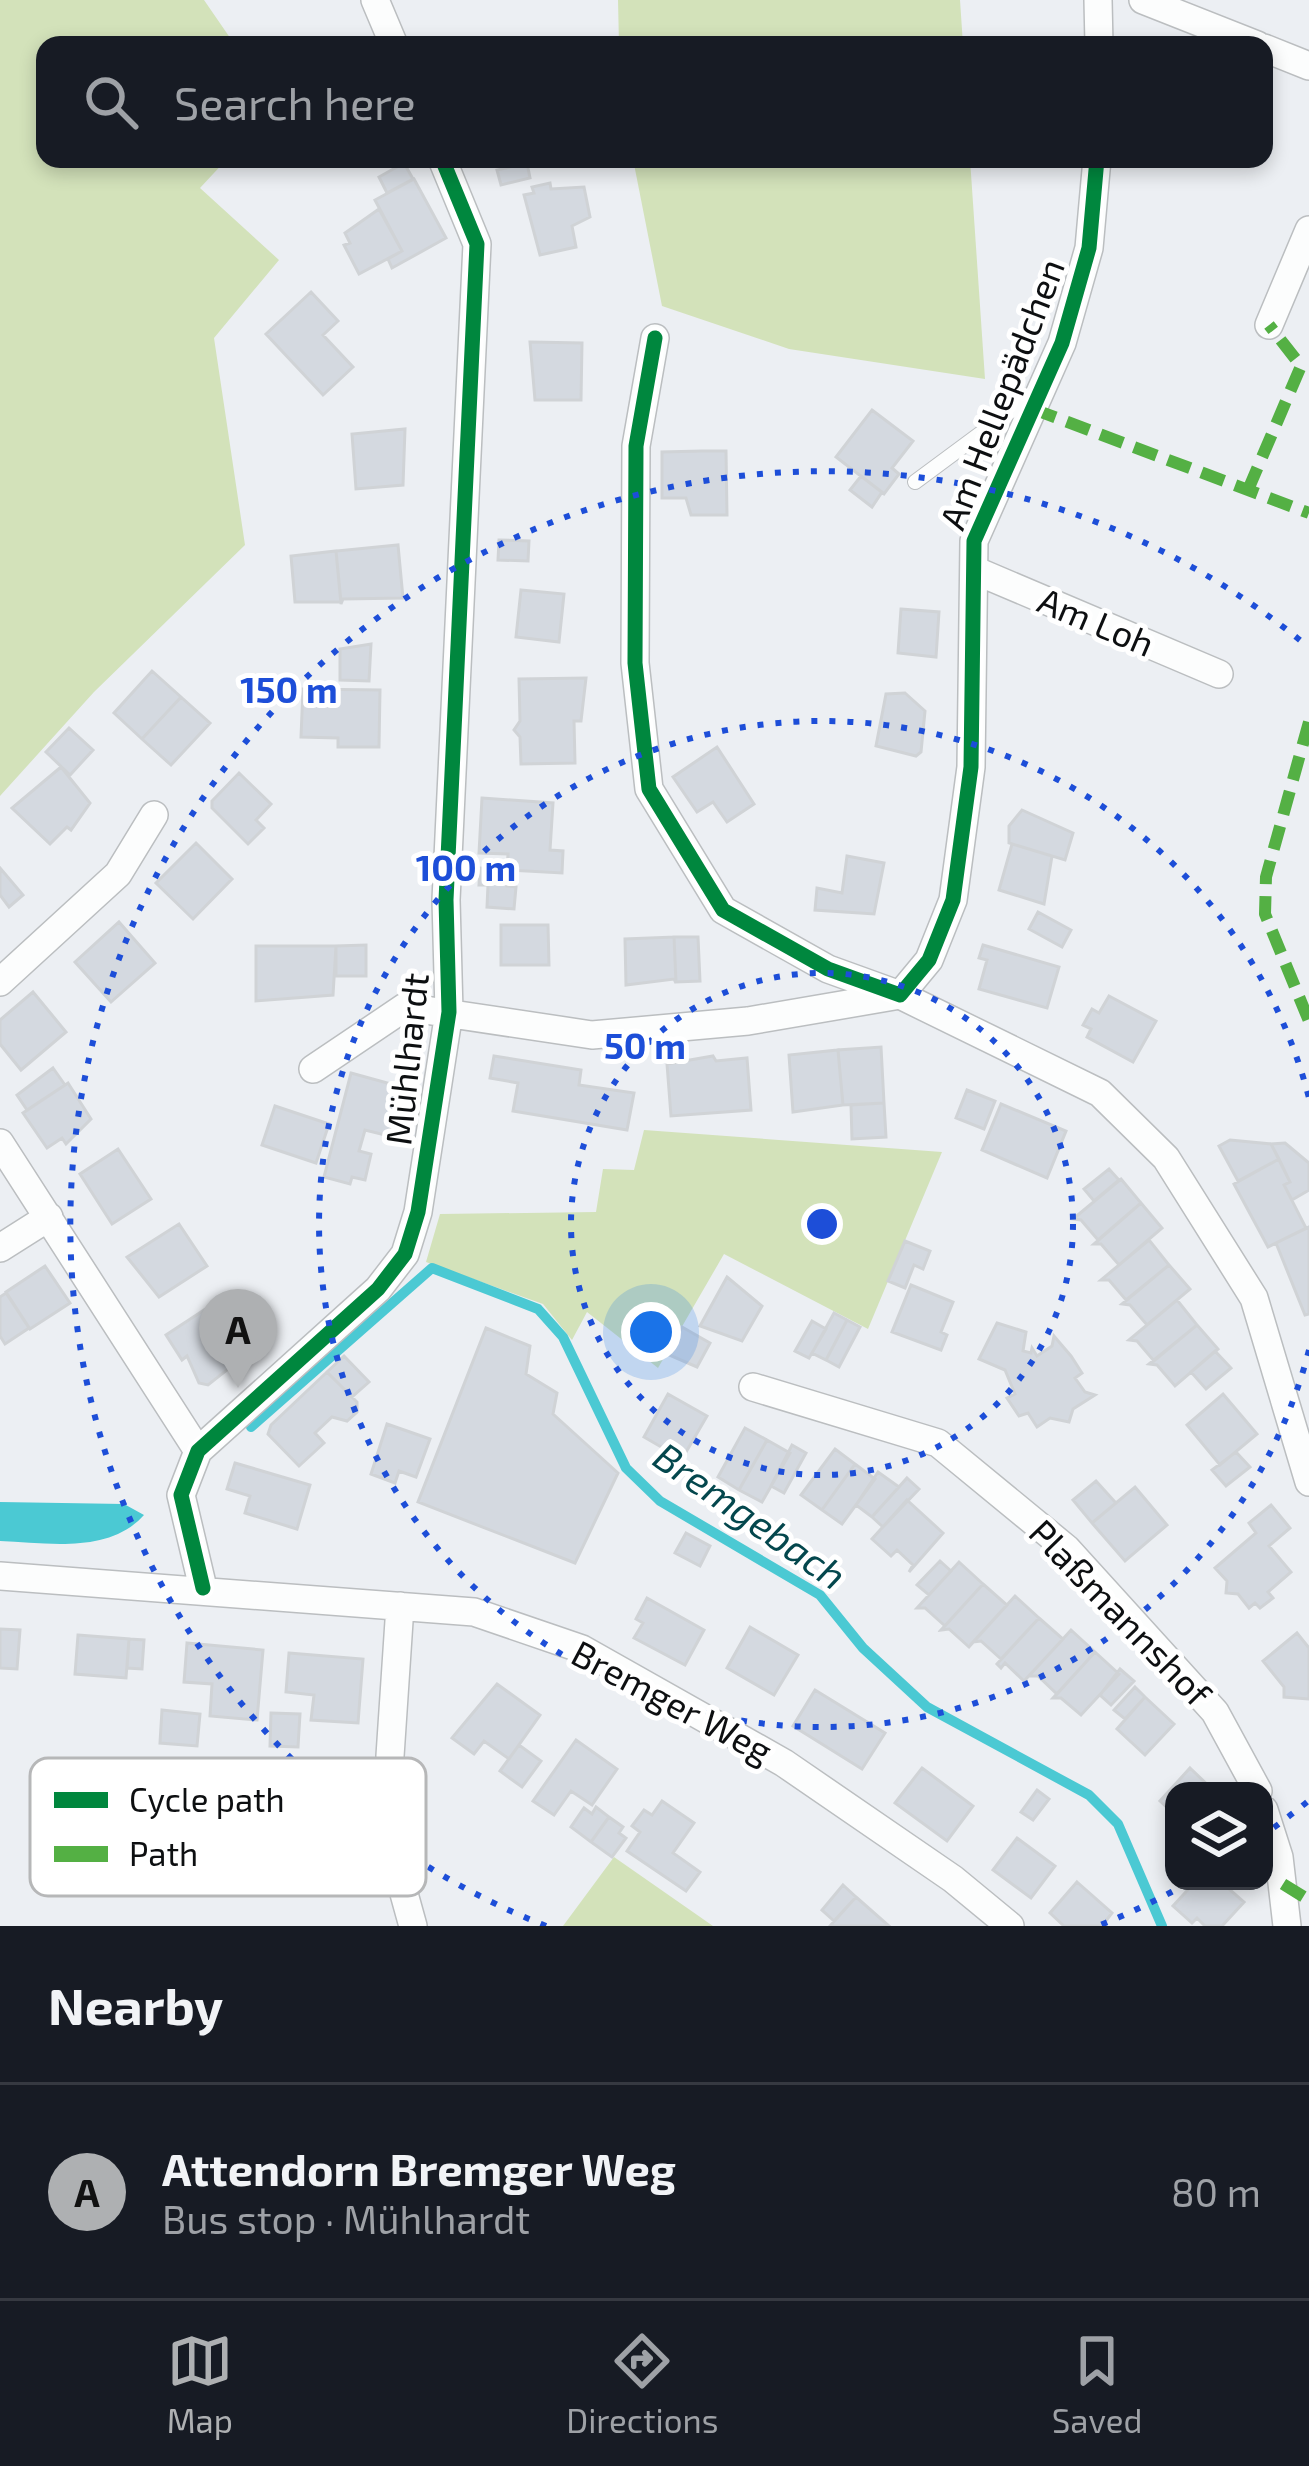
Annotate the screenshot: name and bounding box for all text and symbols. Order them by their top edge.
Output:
search box [36,36,1273,168]
icon: search [78,69,144,135]
text: Search here [174,75,416,129]
street label: Am Hellepädchen [929,252,1072,535]
street label: Am Loh [1032,577,1161,664]
text: 150 m [240,667,338,710]
text: 100 m [416,845,516,888]
street label: Mühlhardt [375,971,436,1147]
text: 50 m [604,1023,686,1066]
centre of rings [801,1203,843,1245]
pin: A [199,1289,277,1388]
your location [621,1302,681,1362]
water label: Bremgebach [646,1431,856,1598]
street label: Plaßmannshof [1021,1510,1222,1715]
street label: Bremger Weg [565,1630,780,1771]
legend [30,1758,426,1896]
text: Cycle path [129,1779,285,1819]
map controls [1165,1782,1273,1890]
button: layers [1165,1782,1273,1890]
text: Path [129,1833,198,1873]
text: Nearby [48,1974,223,2035]
text: Attendorn Bremger Weg [162,2141,676,2195]
text: A [74,2168,100,2215]
text: 80 m [1171,2168,1261,2215]
text: Bus stop · Mühlhardt [162,2195,530,2242]
tab: Map [167,2328,233,2440]
tab: Directions [566,2328,718,2440]
tab: Saved [1052,2328,1142,2440]

